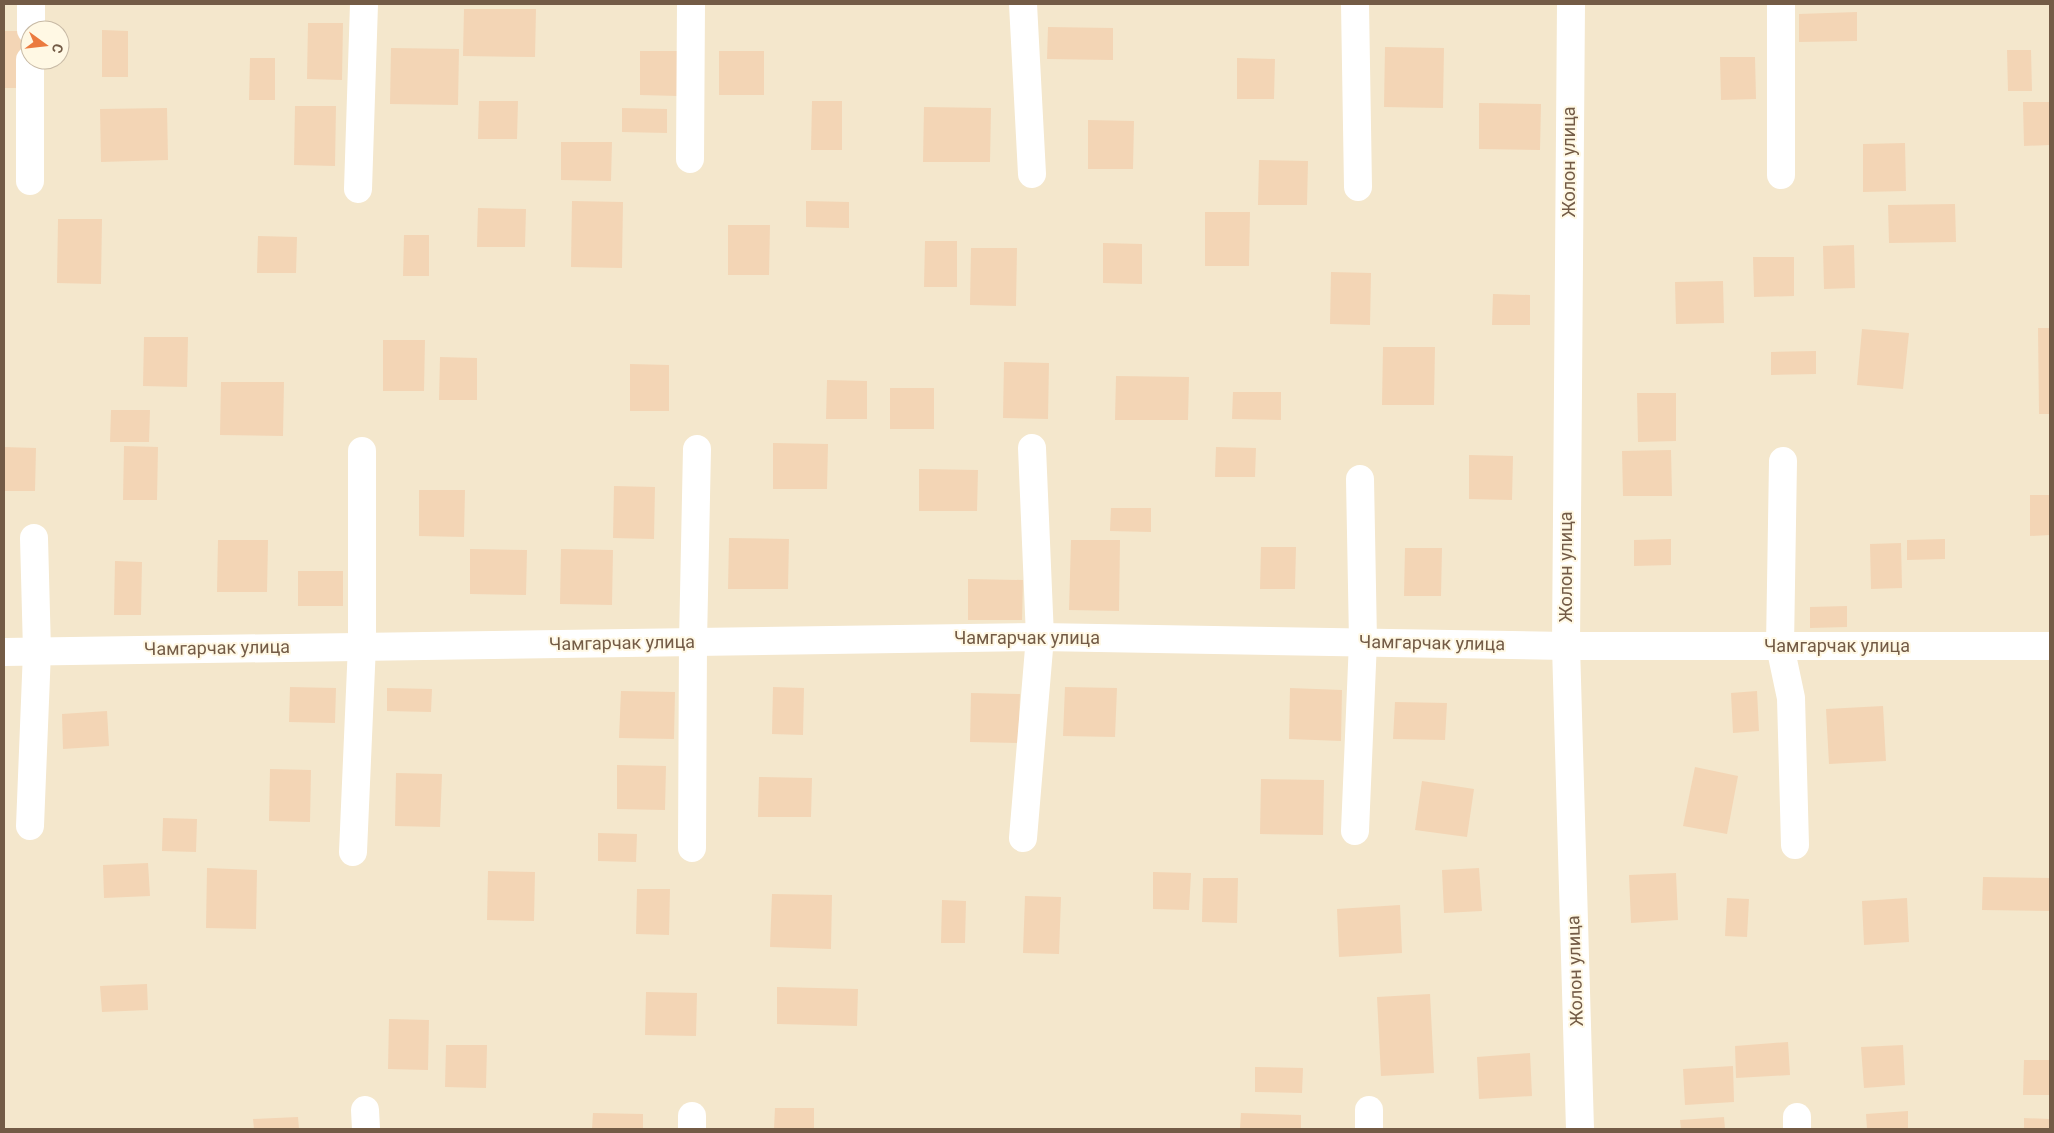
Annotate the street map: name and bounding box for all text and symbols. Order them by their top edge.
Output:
north arrow [20,20,70,70]
text: С [49,42,66,55]
street label: Жолон улица [1558,106,1579,218]
street label: Жолон улица [1555,511,1576,623]
street label: Чамгарчак улица [954,627,1100,648]
street label: Чамгарчак улица [549,631,695,654]
street label: Чамгарчак улица [1359,631,1505,654]
street label: Чамгарчак улица [1764,635,1910,656]
street label: Чамгарчак улица [144,636,290,659]
street label: Жолон улица [1562,915,1587,1027]

